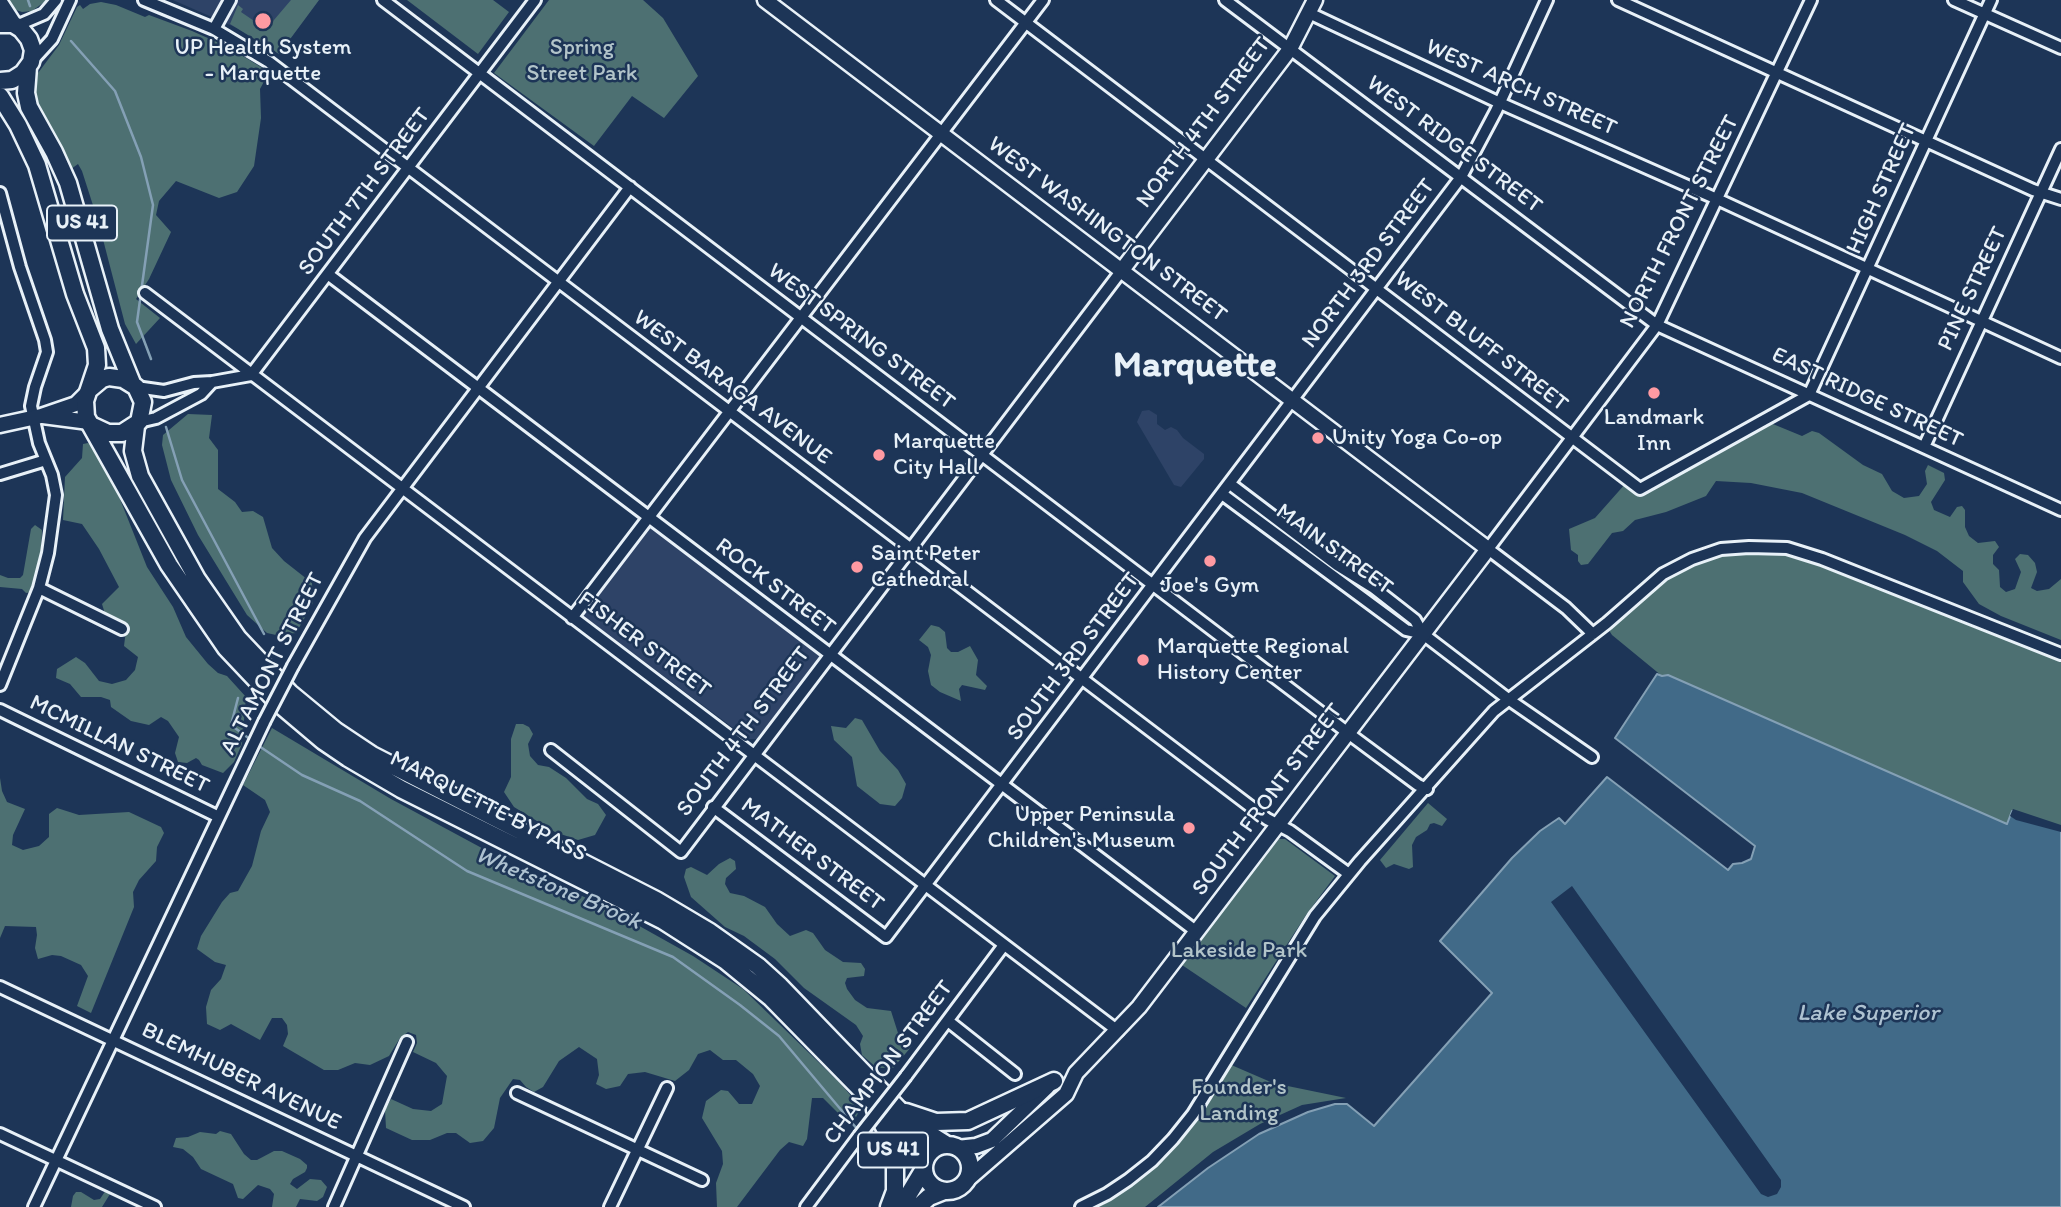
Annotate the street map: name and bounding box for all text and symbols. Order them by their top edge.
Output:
marker: UP Health System - Marquette [253,11,273,31]
street label: NORTH 4TH STREET [1131,32,1277,214]
street label: WEST ARCH STREET [1421,33,1621,143]
place label: UP Health System - Marquette [174,34,352,88]
park label: Spring Street Park [526,34,638,88]
street label: WEST RIDGE STREET [1361,70,1547,220]
street label: SOUTH 7TH STREET [293,103,437,281]
street label: NORTH FRONT STREET [1614,111,1746,333]
street label: HIGH STREET [1841,119,1923,259]
street label: WEST WASHINGTON STREET [982,131,1232,329]
street label: NORTH 3RD STREET [1296,174,1442,354]
road number: US 41 [47,206,117,241]
street label: PINE STREET [1932,223,2014,355]
street label: WEST SPRING STREET [762,258,960,416]
street label: WEST BLUFF STREET [1389,266,1573,418]
street label: WEST BARAGA AVENUE [627,304,837,472]
street label: EAST RIDGE STREET [1767,342,1967,454]
district label: Marquette [1113,345,1277,389]
marker: Landmark Inn [1646,385,1662,401]
place label: Landmark Inn [1604,404,1704,458]
place label: Unity Yoga Co-op [1332,424,1502,452]
place label: Marquette City Hall [893,428,995,482]
marker: Unity Yoga Co-op [1310,430,1326,446]
marker: Marquette City Hall [871,447,887,463]
street label: MAIN STREET [1270,498,1398,602]
street label: ROCK STREET [709,533,841,641]
place label: Saint Peter Cathedral [871,540,980,594]
marker: Joe's Gym [1202,553,1218,569]
marker: Saint Peter Cathedral [849,559,865,575]
street label: SOUTH 3RD STREET [1002,567,1146,747]
street label: ALTAMONT STREET [215,568,331,760]
place label: Joe's Gym [1161,572,1259,600]
street label: FISHER STREET [572,586,716,704]
place label: Marquette Regional History Center [1157,633,1349,687]
street label: SOUTH 4TH STREET [671,642,817,822]
marker: Marquette Regional History Center [1135,652,1151,668]
street label: MCMILLAN STREET [25,690,213,800]
street label: SOUTH FRONT STREET [1187,698,1349,902]
street label: MARQUETTE BYPASS [385,745,591,869]
street label: MATHER STREET [735,792,889,918]
place label: Upper Peninsula Children's Museum [988,801,1175,855]
marker: Upper Peninsula Children's Museum [1181,820,1197,836]
water label: Whetstone Brook [471,841,645,937]
park label: Lakeside Park [1171,937,1307,965]
street label: CHAMPION STREET [818,976,960,1150]
water label: Lake Superior [1797,1000,1939,1028]
street label: BLEMHUBER AVENUE [137,1017,345,1137]
park label: Founder's Landing [1191,1074,1287,1128]
road number: US 41 [858,1132,928,1168]

